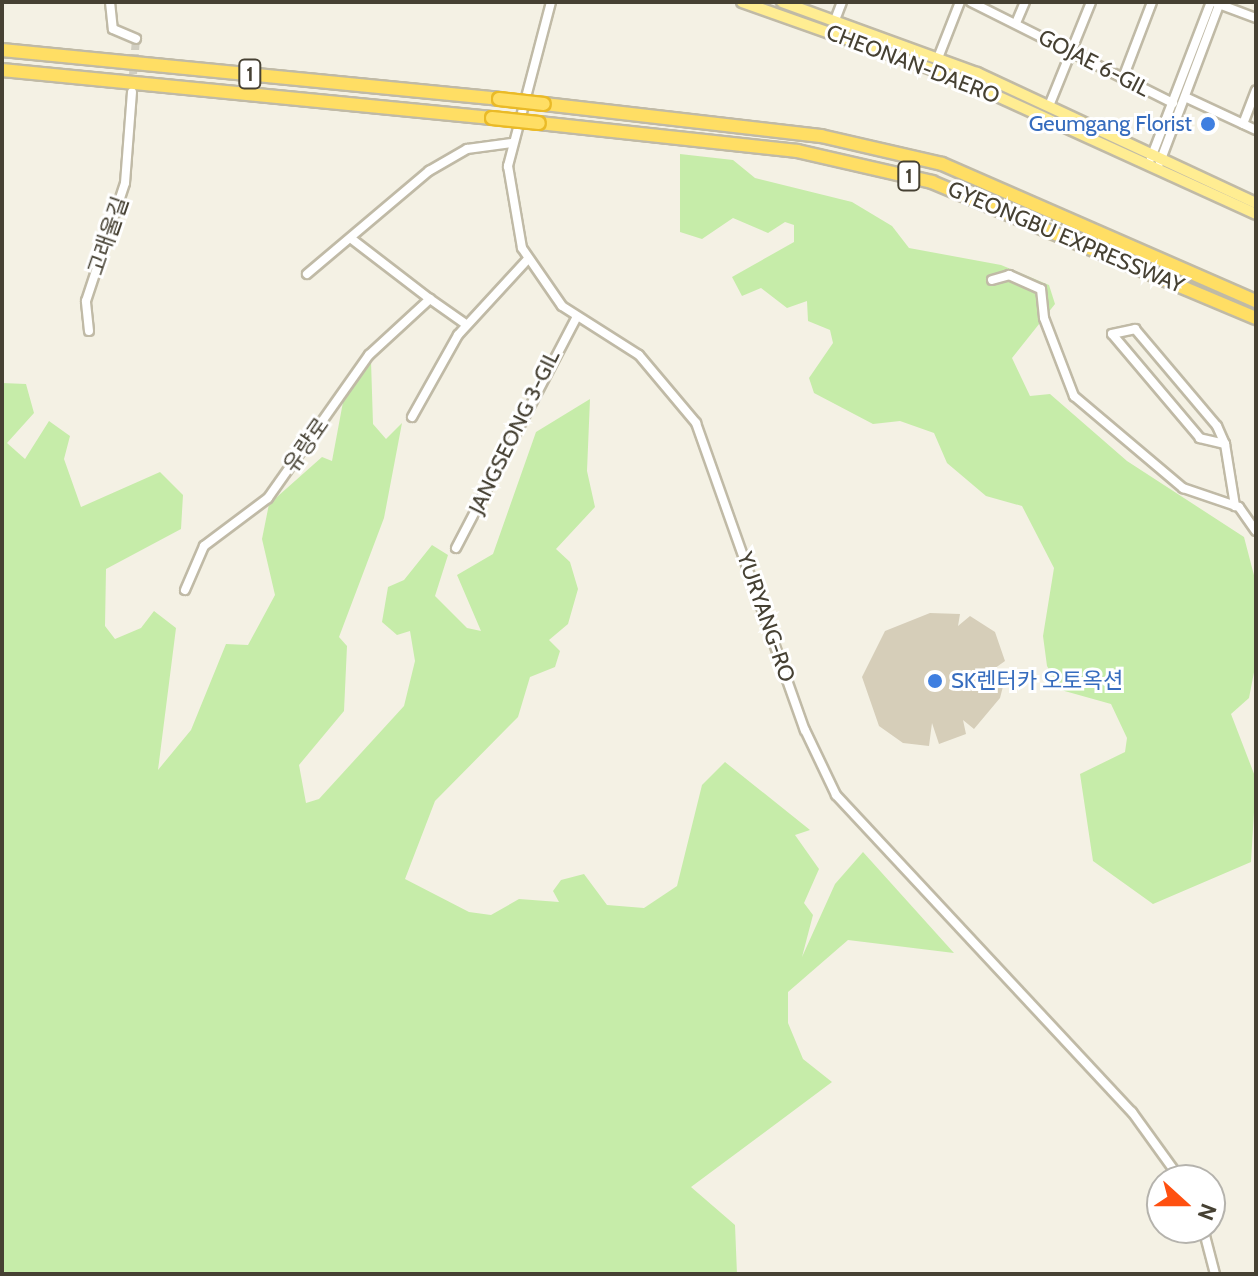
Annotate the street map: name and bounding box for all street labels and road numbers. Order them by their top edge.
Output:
street label: CHEONAN-DAERO [823,19,1003,109]
street label: GOJAE 6-GIL [1034,24,1154,102]
road number: 1 [238,58,262,90]
road number: 1 [897,160,921,192]
street label: GYEONGBU EXPRESSWAY [944,175,1188,299]
street label: 고래울길 [82,193,134,279]
street label: JANGSEONG 3-GIL [463,346,565,518]
street label: 유량로 [278,413,334,477]
street label: YURYANG-RO [731,548,801,686]

